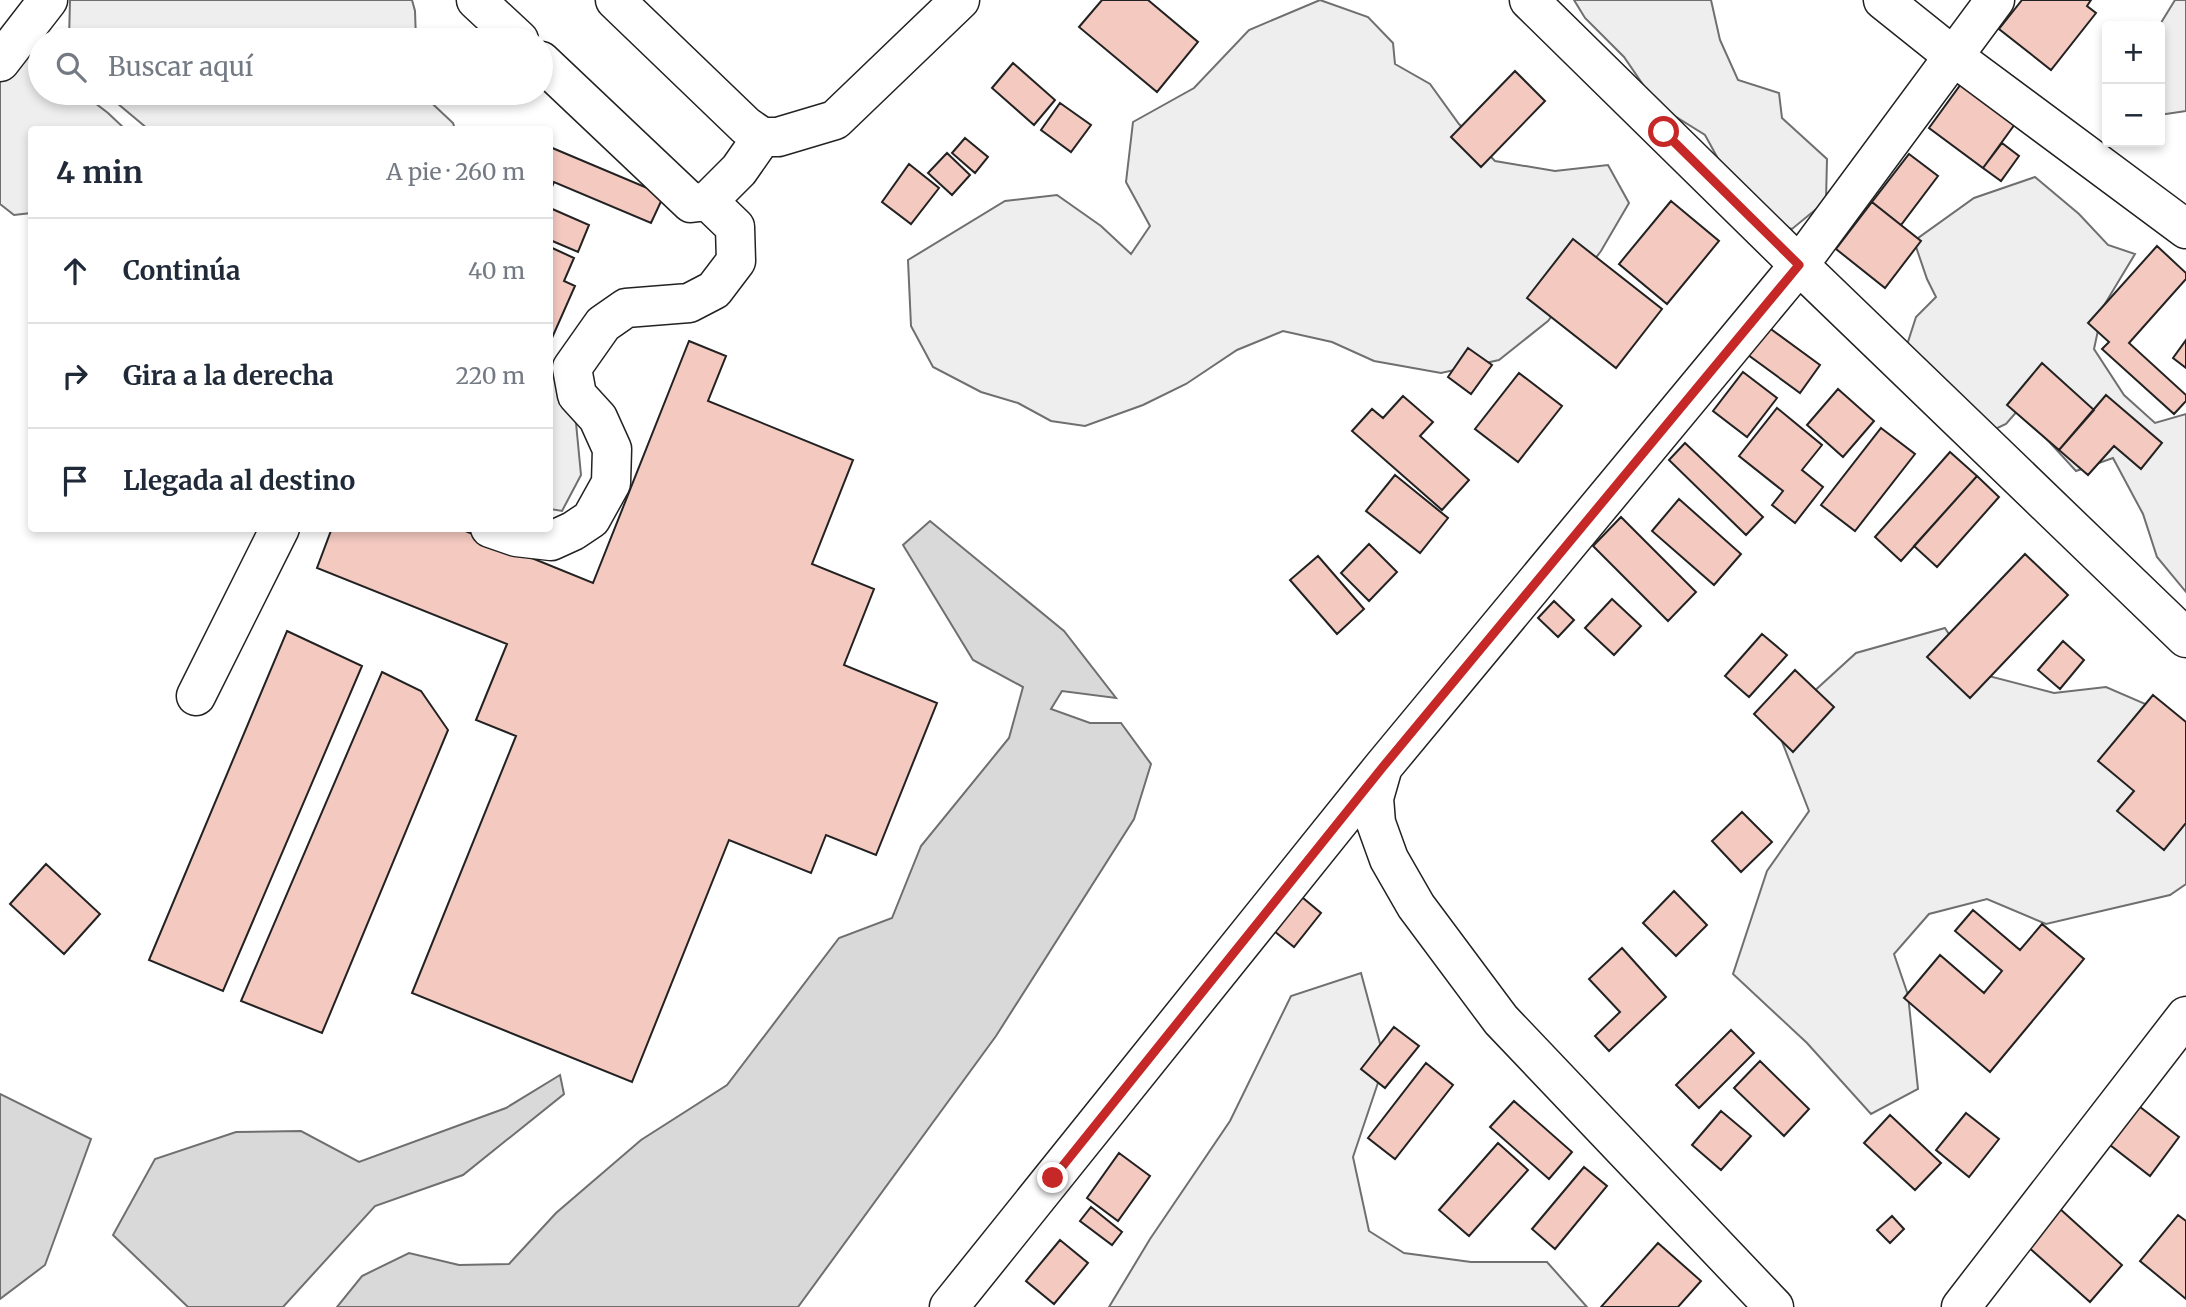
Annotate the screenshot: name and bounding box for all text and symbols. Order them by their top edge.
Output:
map controls [2102,21,2165,147]
button: + [2102,21,2165,84]
search box [28,28,553,105]
icon: search [52,48,90,86]
text: Buscar aquí [108,50,253,83]
button: − [2102,84,2165,147]
route start [1648,116,1679,147]
text: 4 min [56,153,143,191]
text: A pie · 260 m [386,157,525,186]
icon: ahead [56,252,94,290]
text: Continúa [123,254,241,287]
text: 40 m [468,256,525,285]
icon: right [56,357,94,395]
text: Gira a la derecha [123,359,334,392]
text: 220 m [455,361,525,390]
icon: arrive [56,462,94,500]
text: Llegada al destino [123,464,355,497]
route end [1037,1162,1068,1193]

